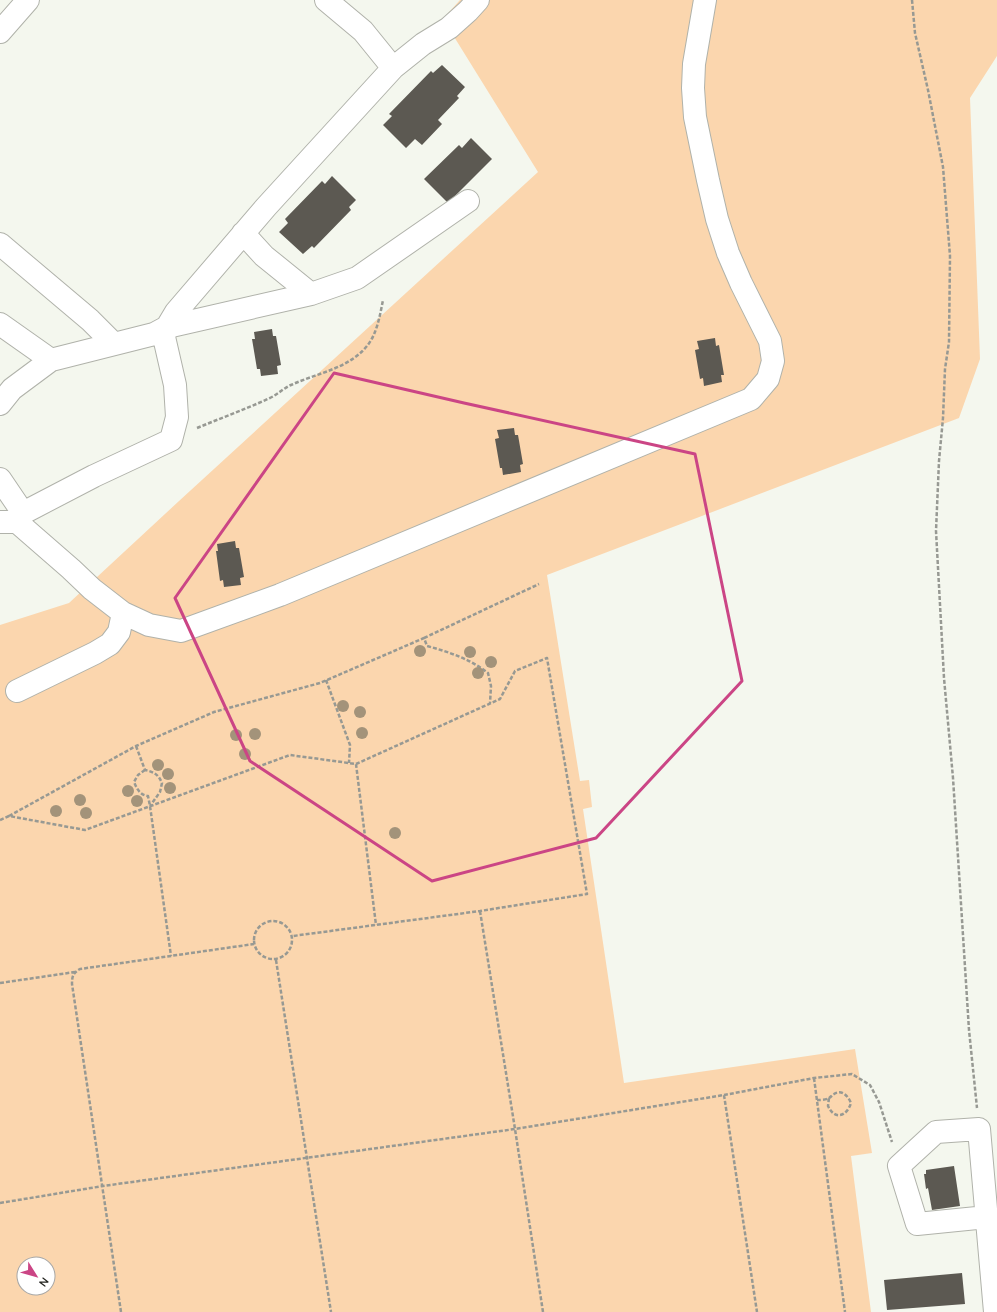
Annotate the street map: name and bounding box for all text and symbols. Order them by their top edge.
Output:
north arrow [16,1256,56,1296]
text: N [36,1275,52,1289]

